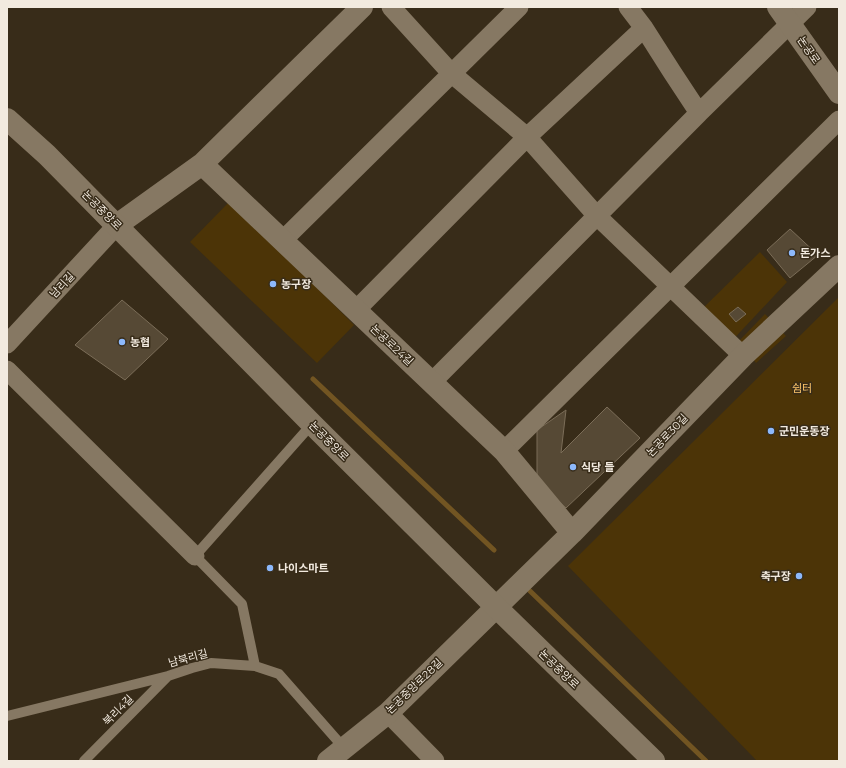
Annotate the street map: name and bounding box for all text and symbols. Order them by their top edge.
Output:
street label: 논공로 [795,34,823,66]
street label: 논공중앙로 [79,187,125,233]
place label: 돈가스 [800,246,830,260]
marker: 돈가스 [787,248,797,258]
street label: 남리길 [47,269,77,301]
place label: 농구장 [281,277,311,291]
marker: 농구장 [268,279,278,289]
street label: 논공로24길 [368,322,416,368]
place label: 농협 [130,335,150,349]
marker: 농협 [117,337,127,347]
park label: 쉼터 [792,381,812,395]
street label: 논공로30길 [643,411,691,459]
street label: 논공중앙로 [306,418,352,464]
place label: 군민운동장 [779,424,830,438]
marker: 군민운동장 [766,426,776,436]
place label: 식당 들 [581,460,614,474]
marker: 식당 들 [568,462,578,472]
place label: 나이스마트 [278,561,329,575]
marker: 나이스마트 [265,563,275,573]
place label: 축구장 [761,569,791,583]
marker: 축구장 [794,571,804,581]
street label: 남북리길 [167,646,209,670]
street label: 논공중앙로 [536,646,582,692]
street label: 논공중앙로28길 [383,655,445,717]
street label: 북리4길 [100,692,136,728]

